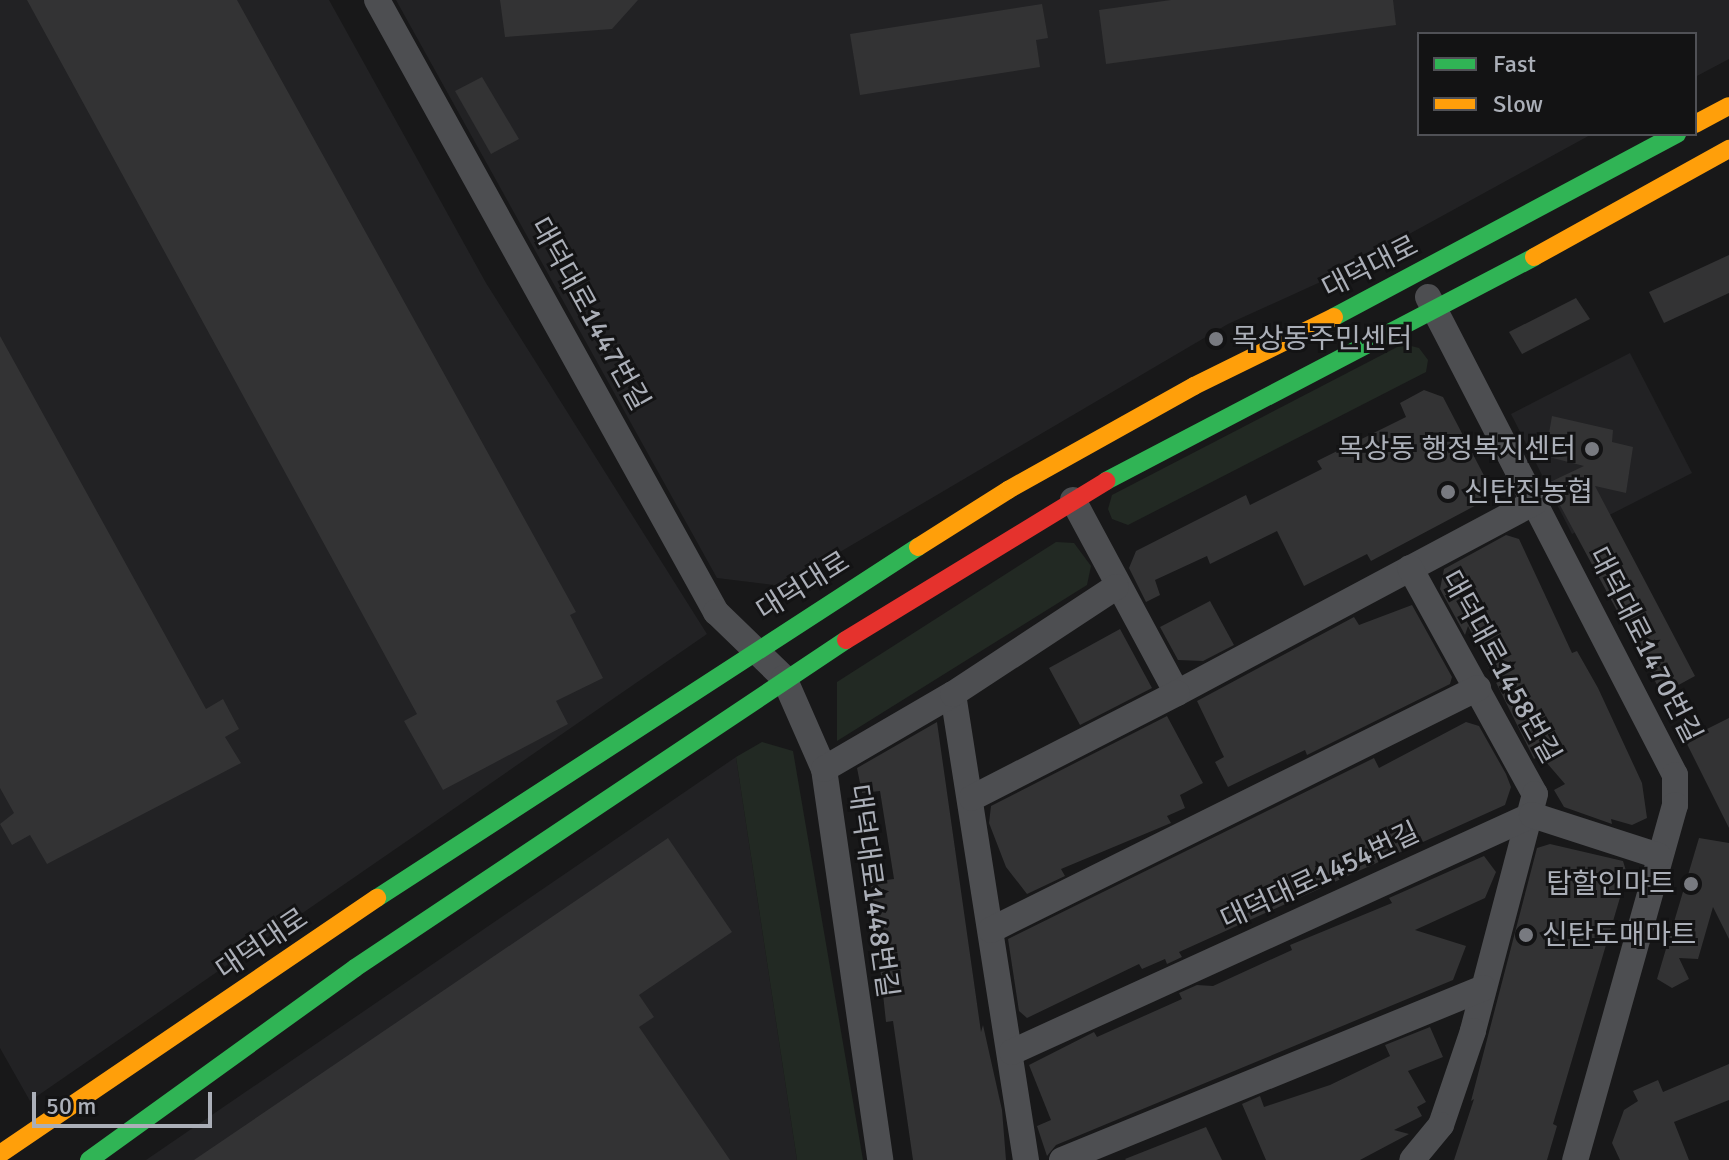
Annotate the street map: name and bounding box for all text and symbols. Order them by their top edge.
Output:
legend [1417,32,1697,136]
text: Fast [1493,49,1536,79]
text: Slow [1493,89,1543,119]
street label: 대덕대로1447번길 [523,212,657,416]
street label: 대덕대로 [1316,229,1424,305]
place label: 목상동주민센터 [1232,322,1412,356]
marker: 목상동주민센터 [1207,330,1225,348]
place label: 목상동 행정복지센터 [1338,432,1576,466]
marker: 목상동 행정복지센터 [1583,440,1601,458]
place label: 신탄진농협 [1464,475,1593,509]
marker: 신탄진농협 [1439,483,1457,501]
street label: 대덕대로1470번길 [1581,542,1709,748]
street label: 대덕대로 [750,544,856,628]
street label: 대덕대로1458번길 [1434,565,1568,769]
street label: 대덕대로1448번길 [841,782,905,1000]
street label: 대덕대로1454번길 [1215,815,1425,937]
place label: 탑할인마트 [1546,867,1675,901]
marker: 탑할인마트 [1682,875,1700,893]
street label: 대덕대로 [210,901,314,987]
place label: 신탄도매마트 [1542,918,1697,952]
marker: 신탄도매마트 [1517,926,1535,944]
scale bar [36,1076,216,1126]
text: 50 m [46,1091,96,1121]

